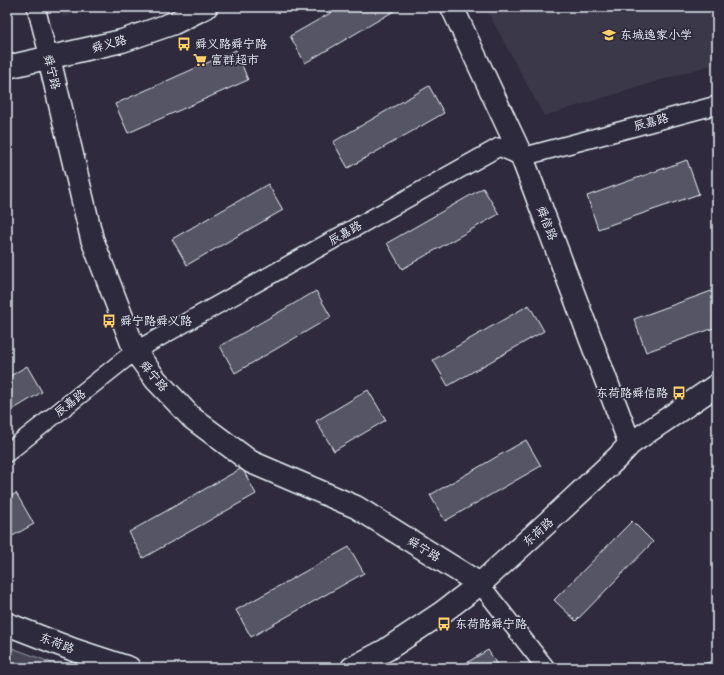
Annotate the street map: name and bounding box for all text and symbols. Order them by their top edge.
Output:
school or university icon: 东城逸家小学 [601,27,617,43]
place label: 东城逸家小学 [620,28,692,43]
street label: 舜义路 [90,33,128,56]
bus stop icon: 舜义路舜宁路 [176,36,192,52]
place label: 舜义路舜宁路 [195,37,267,52]
supermarket icon: 富群超市 [192,52,208,68]
street label: 舜宁路 [40,53,63,91]
place label: 富群超市 [211,53,259,68]
street label: 辰嘉路 [632,111,670,134]
street label: 舜信路 [533,204,560,243]
street label: 辰嘉路 [326,218,365,249]
bus stop icon: 舜宁路舜义路 [101,313,117,329]
place label: 舜宁路舜义路 [120,314,192,329]
street label: 舜宁路 [136,358,171,395]
bus stop icon: 东荷路舜信路 [671,385,687,401]
street label: 辰嘉路 [52,386,89,420]
place label: 东荷路舜信路 [596,386,668,401]
street label: 东荷路 [520,515,557,550]
street label: 舜宁路 [404,534,443,565]
bus stop icon: 东荷路舜宁路 [436,616,452,632]
place label: 东荷路舜宁路 [455,617,527,632]
street label: 东荷路 [37,630,76,657]

